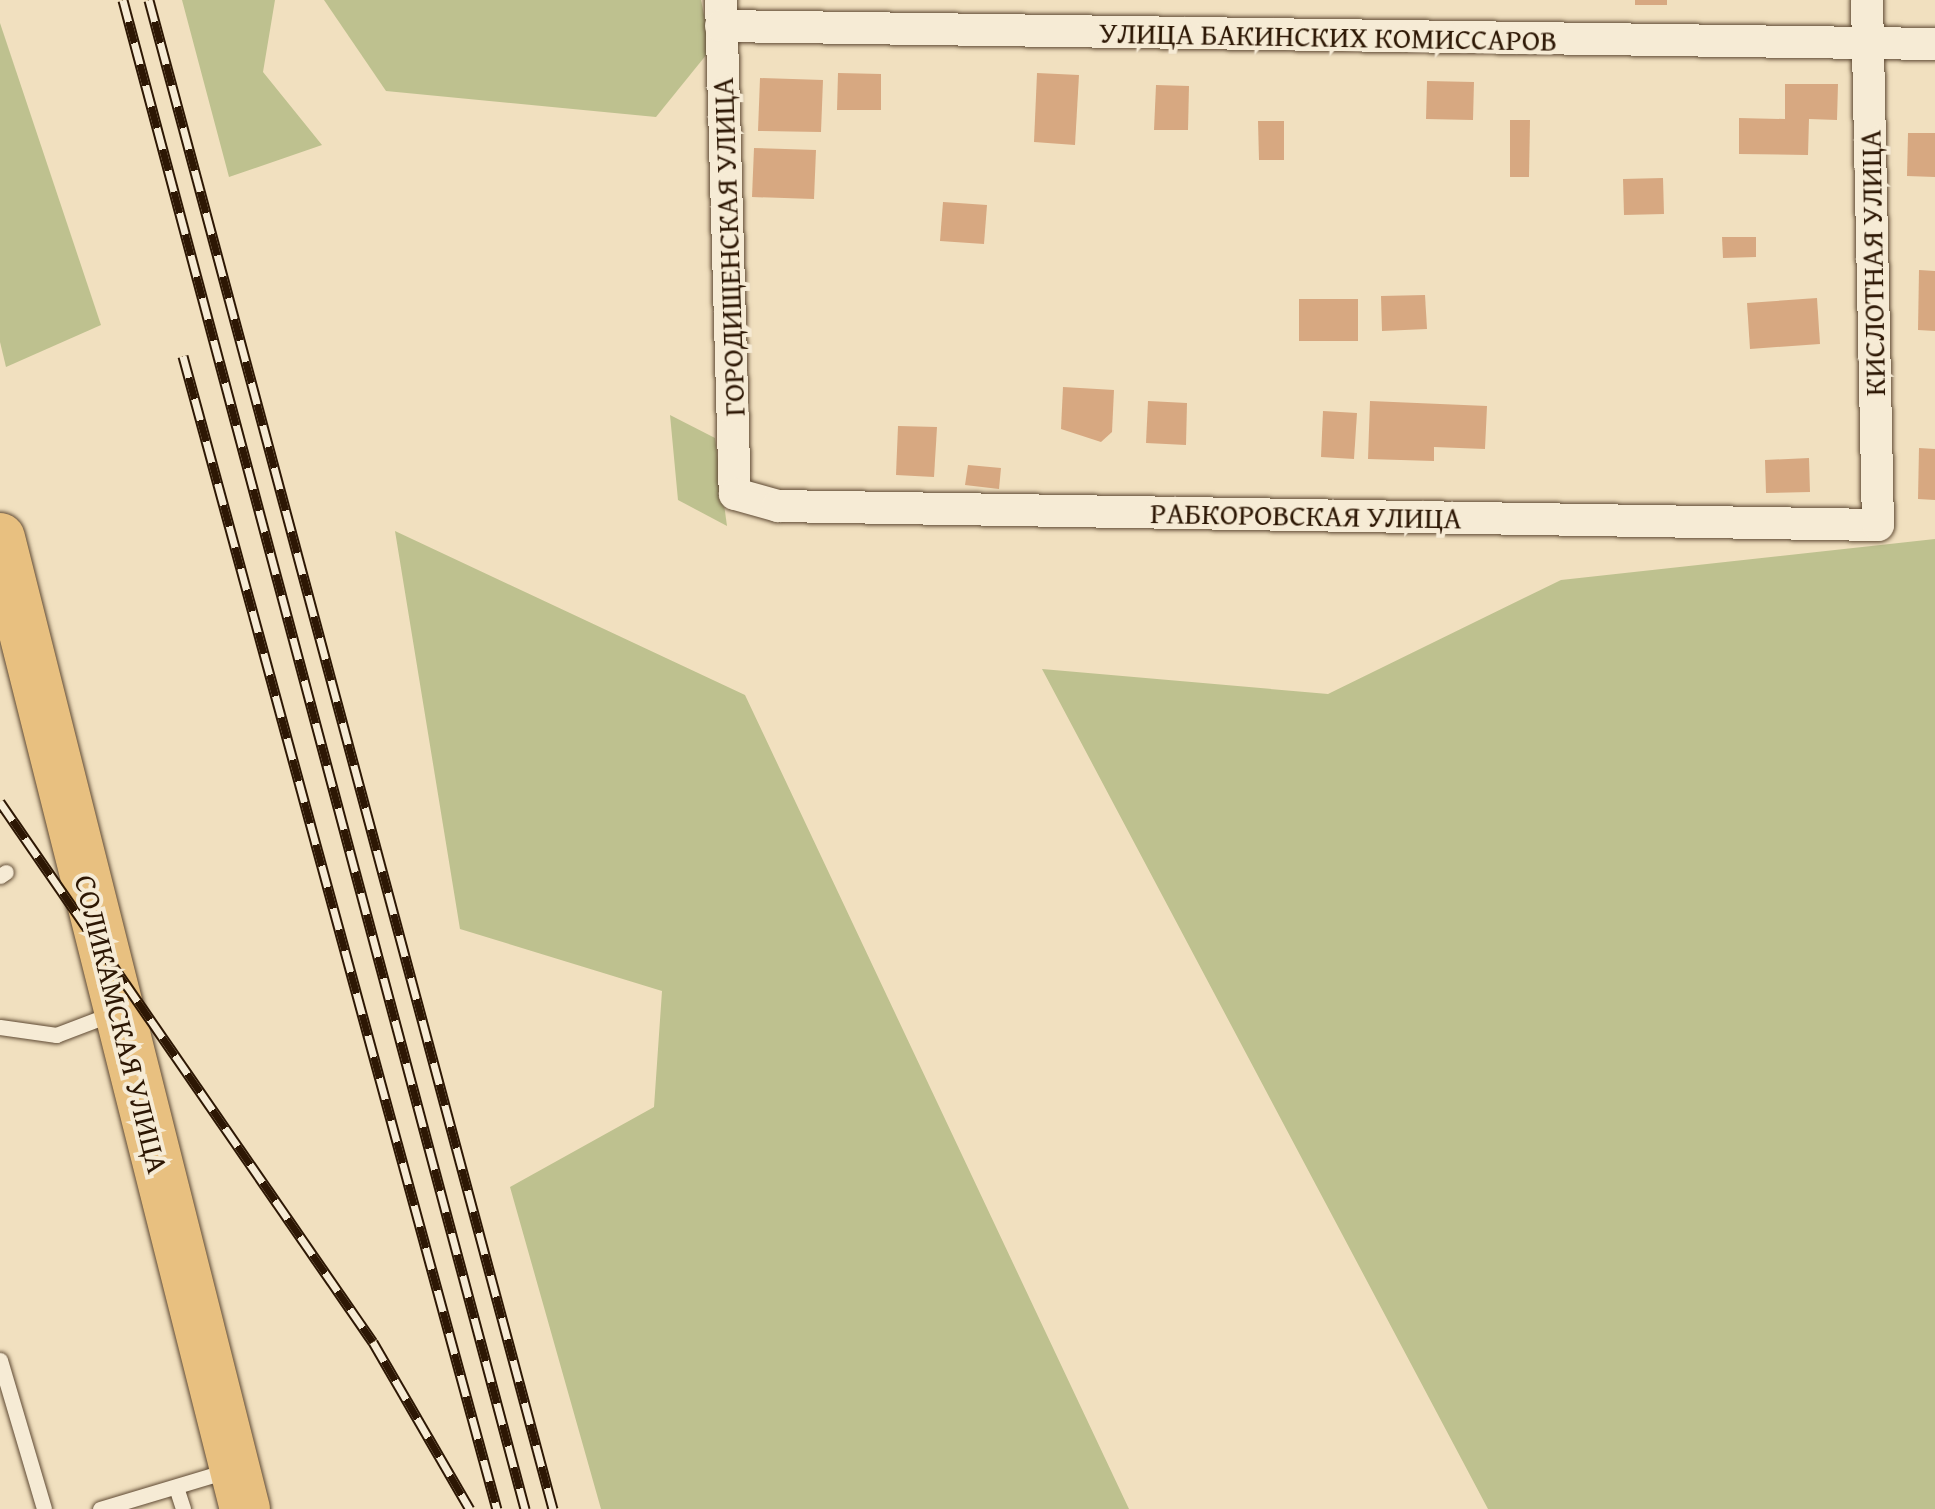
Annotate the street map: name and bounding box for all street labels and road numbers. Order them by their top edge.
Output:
street label: УЛИЦА БАКИНСКИХ КОМИССАРОВ [1099,14,1557,58]
street label: ГОРОДИЩЕНСКАЯ УЛИЦА [704,77,752,417]
street label: КИСЛОТНАЯ УЛИЦА [1852,129,1892,397]
street label: РАБКОРОВСКАЯ УЛИЦА [1150,494,1462,536]
street label: СОЛИКАМСКАЯ УЛИЦА [67,871,177,1177]

